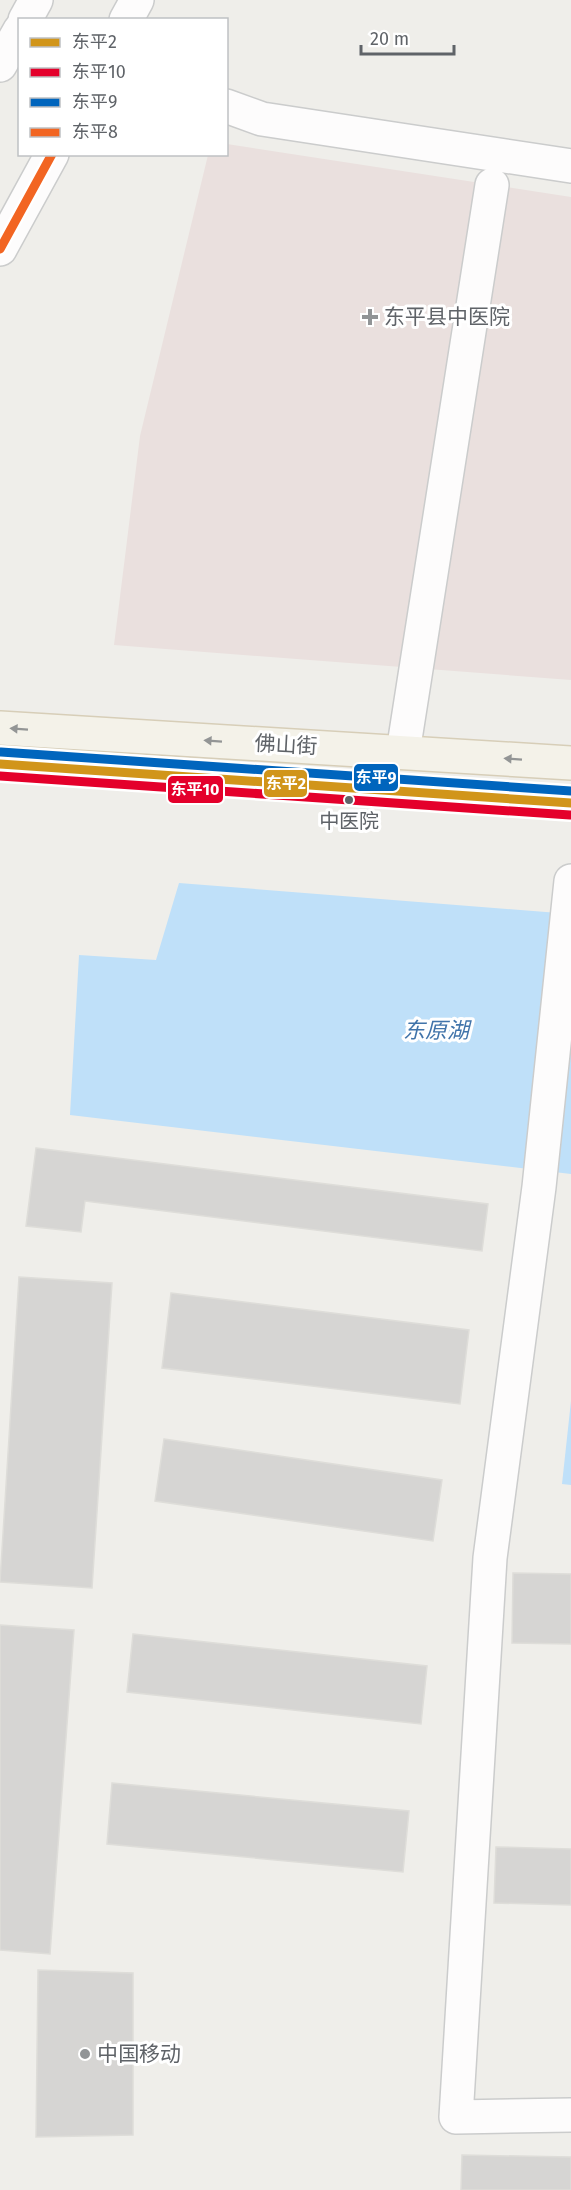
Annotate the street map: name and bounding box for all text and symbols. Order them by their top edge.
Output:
legend [18,18,228,156]
scale bar [361,18,454,56]
text: 20 m [370,28,409,50]
text: 东平2 [72,31,117,53]
text: 东平10 [72,61,126,83]
text: 东平9 [72,91,117,113]
text: 东平8 [72,121,118,143]
place label: 东平县中医院 [384,304,510,330]
marker: 东平县中医院 [361,308,379,326]
one-way arrow [9,724,28,733]
street label: 佛山街 [254,730,318,760]
one-way arrow [204,736,223,745]
one-way arrow [503,755,522,764]
line badge: 东平9 [353,763,399,792]
text: 东平9 [356,768,397,787]
line badge: 东平2 [263,769,308,798]
text: 东平2 [266,774,306,793]
line badge: 东平10 [167,775,224,804]
text: 东平10 [171,780,219,799]
marker: 中医院 [343,794,355,806]
place label: 中医院 [319,809,379,833]
water label: 东原湖 [403,1017,472,1044]
place label: 中国移动 [97,2041,181,2067]
marker: 中国移动 [78,2047,92,2061]

